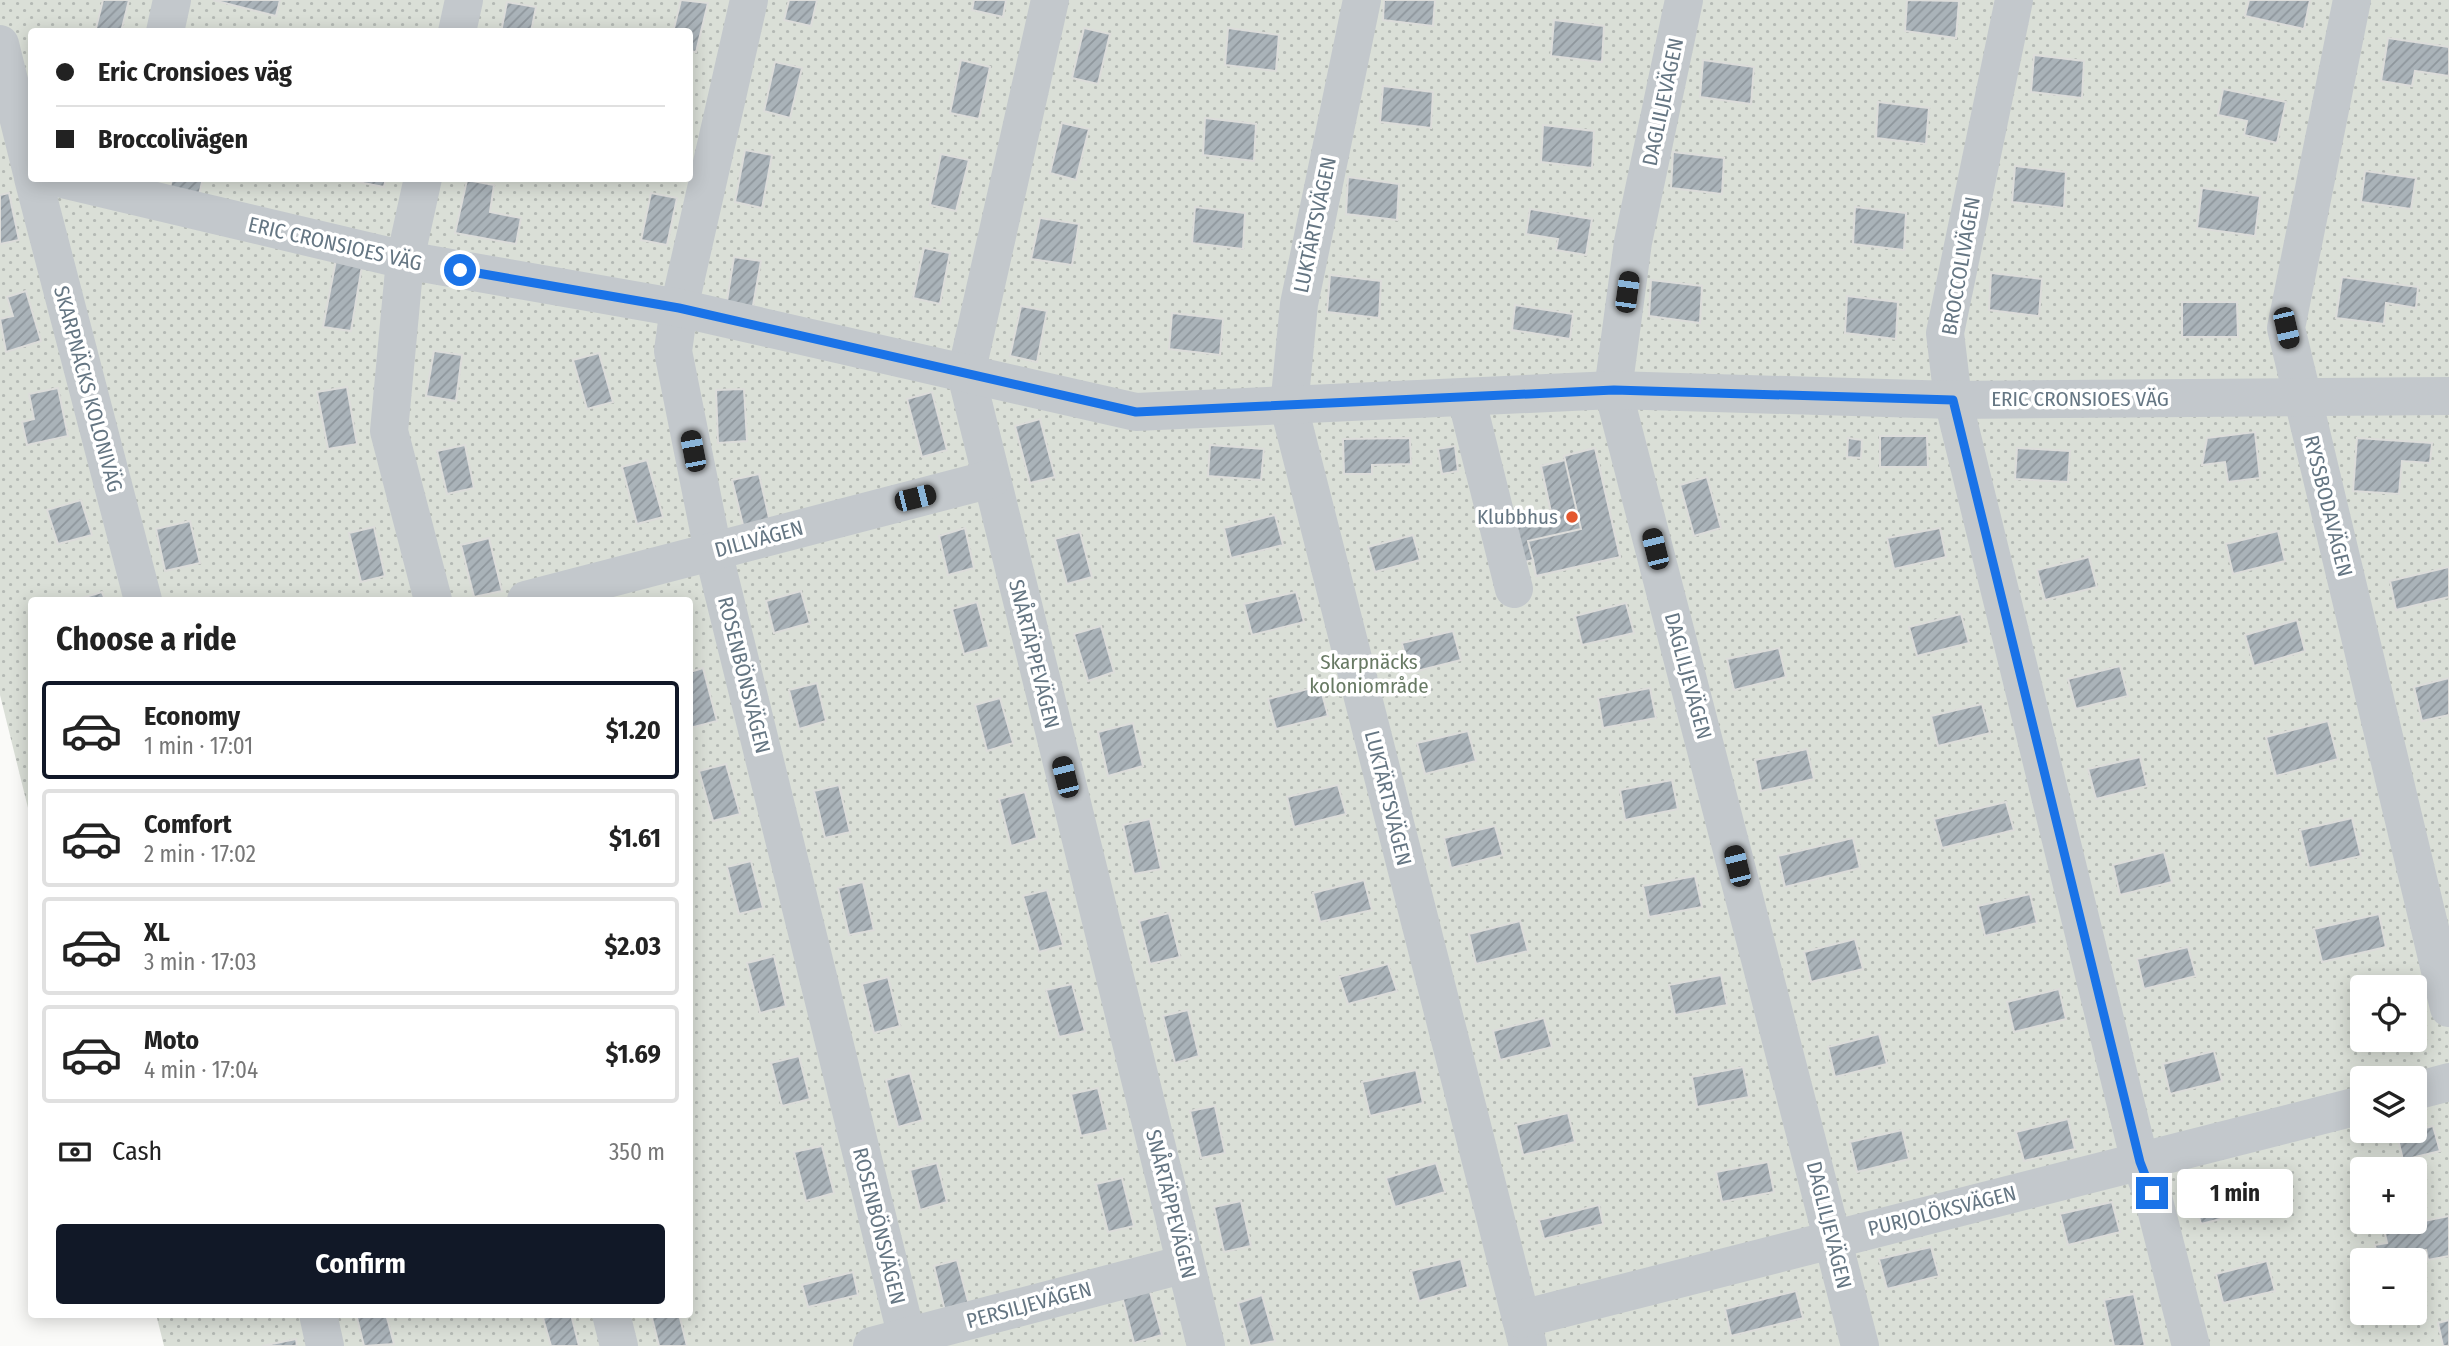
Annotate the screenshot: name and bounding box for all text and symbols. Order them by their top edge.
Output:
street label: DAGLILJEVÄGEN [1637,36,1689,168]
text: Eric Cronsioes väg [98,57,292,88]
text: Broccolivägen [98,124,248,155]
street label: LUKTÄRTSVÄGEN [1288,155,1342,295]
street label: BROCCOLIVÄGEN [1936,195,1986,337]
street label: ERIC CRONSIOES VÄG [246,211,424,277]
route start [444,254,476,286]
car [1614,270,1641,314]
street label: SKARPNÄCKS KOLONIVÄG [48,283,128,495]
car [2272,305,2301,351]
street label: ERIC CRONSIOES VÄG [1991,386,2169,412]
car [679,428,708,474]
street label: RYSSBODAVÄGEN [2298,433,2358,579]
car [893,483,938,513]
place label: Klubbhus [1477,504,1558,530]
marker: Klubbhus [1564,509,1580,525]
street label: DILLVÄGEN [712,515,806,563]
car [1640,526,1671,572]
street label: SNÅRTÄPPEVÄGEN [1003,577,1065,731]
street label: ROSENBÖNSVÄGEN [712,594,776,756]
street label: DAGLILJEVÄGEN [1659,610,1717,742]
text: Choose a ride [56,620,237,658]
park label: Skarpnäcks koloniområde [1309,649,1429,699]
icon: car [60,699,123,762]
text: Economy [144,701,240,732]
text: $1.20 [606,715,661,746]
street label: LUKTÄRTSVÄGEN [1359,728,1417,868]
text: 1 min · 17:01 [144,732,253,760]
car [1050,754,1081,800]
icon: car [60,807,123,870]
text: Comfort [144,809,232,840]
text: $1.61 [609,823,661,854]
text: 2 min · 17:02 [144,840,256,868]
car [1722,843,1753,889]
icon: car [60,915,123,978]
text: XL [144,917,170,948]
text: $2.03 [604,931,661,962]
text: 3 min · 17:03 [144,948,256,976]
map controls [2350,975,2427,1325]
button: locate [2350,975,2427,1052]
icon: car [60,1023,123,1086]
text: Moto [144,1025,199,1056]
text: $1.69 [606,1039,661,1070]
text: 4 min · 17:04 [144,1056,258,1084]
button: layers [2350,1066,2427,1143]
street label: SNÅRTÄPPEVÄGEN [1140,1127,1202,1281]
icon: cash [56,1133,94,1171]
text: Cash [112,1136,162,1167]
text: 350 m [609,1138,665,1166]
street label: ROSENBÖNSVÄGEN [847,1145,911,1307]
button: + [2350,1157,2427,1234]
street label: DAGLILJEVÄGEN [1801,1159,1857,1291]
callout: 1 min [2176,1168,2292,1218]
route end [2136,1177,2168,1209]
text: 1 min [2210,1179,2260,1207]
street label: PURJOLÖKSVÄGEN [1865,1180,2019,1242]
button: Confirm [56,1224,665,1304]
button: − [2350,1248,2427,1325]
street label: PERSILJEVÄGEN [964,1276,1094,1334]

